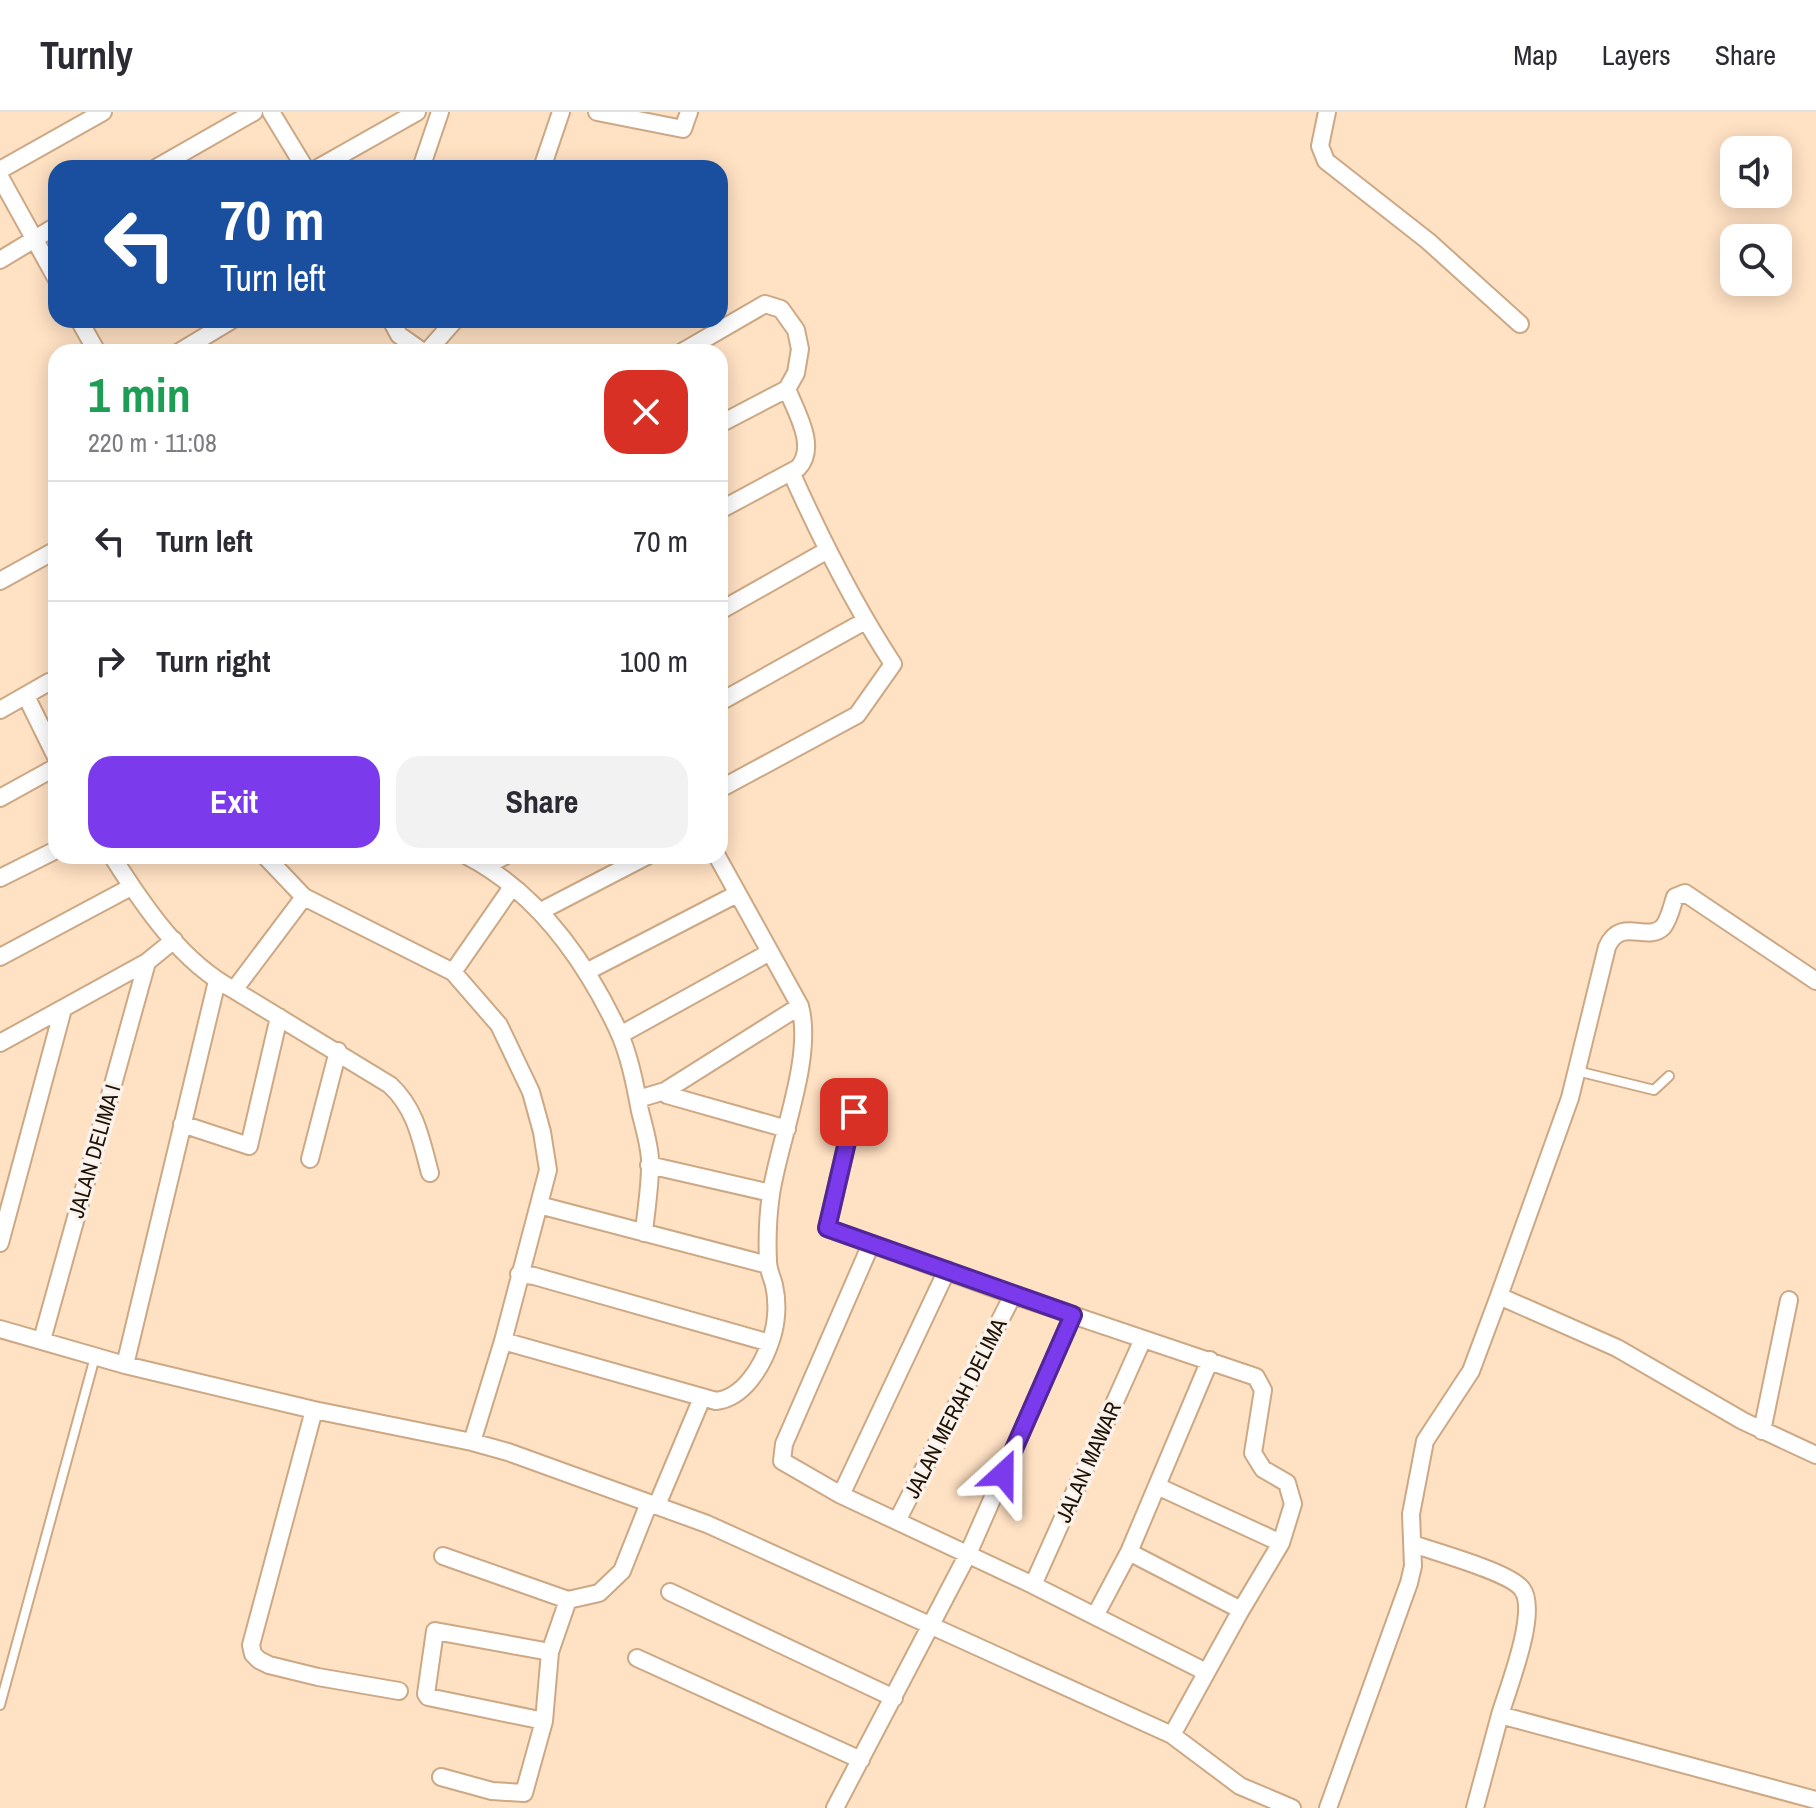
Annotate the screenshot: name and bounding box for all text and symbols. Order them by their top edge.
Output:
text: Turnly [40,30,133,81]
text: Map [1513,36,1558,74]
text: Layers [1602,36,1671,74]
text: Share [1715,36,1776,74]
map controls [1720,136,1792,296]
button: sound [1720,136,1792,208]
text: 70 m [220,182,325,257]
icon: left [88,192,192,296]
button: search [1720,224,1792,296]
text: Turn left [220,254,326,302]
text: 1 min [88,362,191,427]
button: close [604,370,688,454]
text: 220 m · 11:08 [88,425,217,460]
icon: left [88,519,132,563]
text: Turn left [156,521,253,561]
text: 70 m [633,521,688,561]
icon: right [88,639,132,683]
text: Turn right [156,641,270,681]
text: 100 m [620,641,688,681]
button: Exit [88,756,380,848]
button: Share [396,756,688,848]
pin [820,1078,888,1146]
street label: JALAN DELIMA I [61,1081,127,1221]
icon: arrive [832,1090,876,1134]
street label: JALAN MERAH DELIMA [897,1312,1014,1503]
street label: JALAN MAWAR [1048,1397,1128,1527]
position arrow [961,1432,1045,1516]

